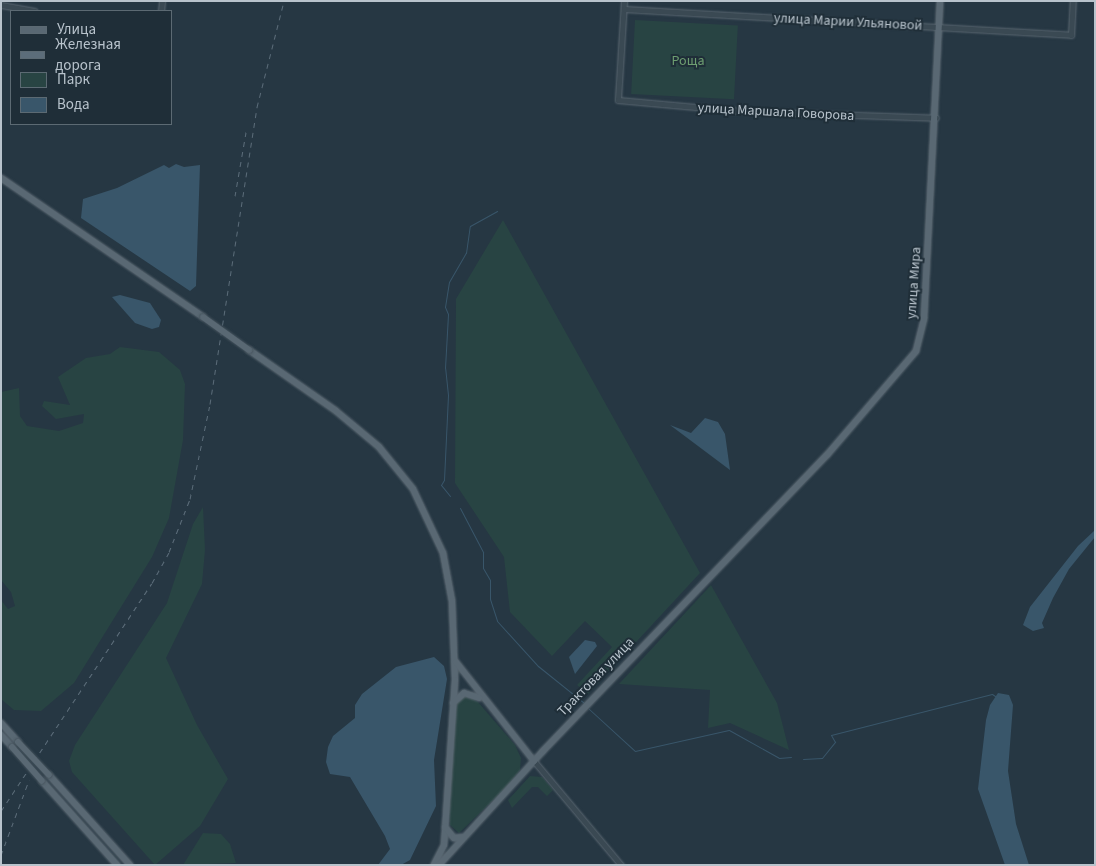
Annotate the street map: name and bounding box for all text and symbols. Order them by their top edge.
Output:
legend [10,10,172,125]
street label: улица Марии Ульяновой [773,10,923,34]
text: Улица [57,19,96,40]
text: Железная дорога [55,34,121,76]
park label: Роща [672,53,704,69]
text: Парк [57,69,90,90]
text: Вода [57,94,90,115]
street label: улица Маршала Говорова [697,100,855,124]
street label: улица Мира [903,246,925,320]
street label: Трактовая улица [554,634,638,720]

